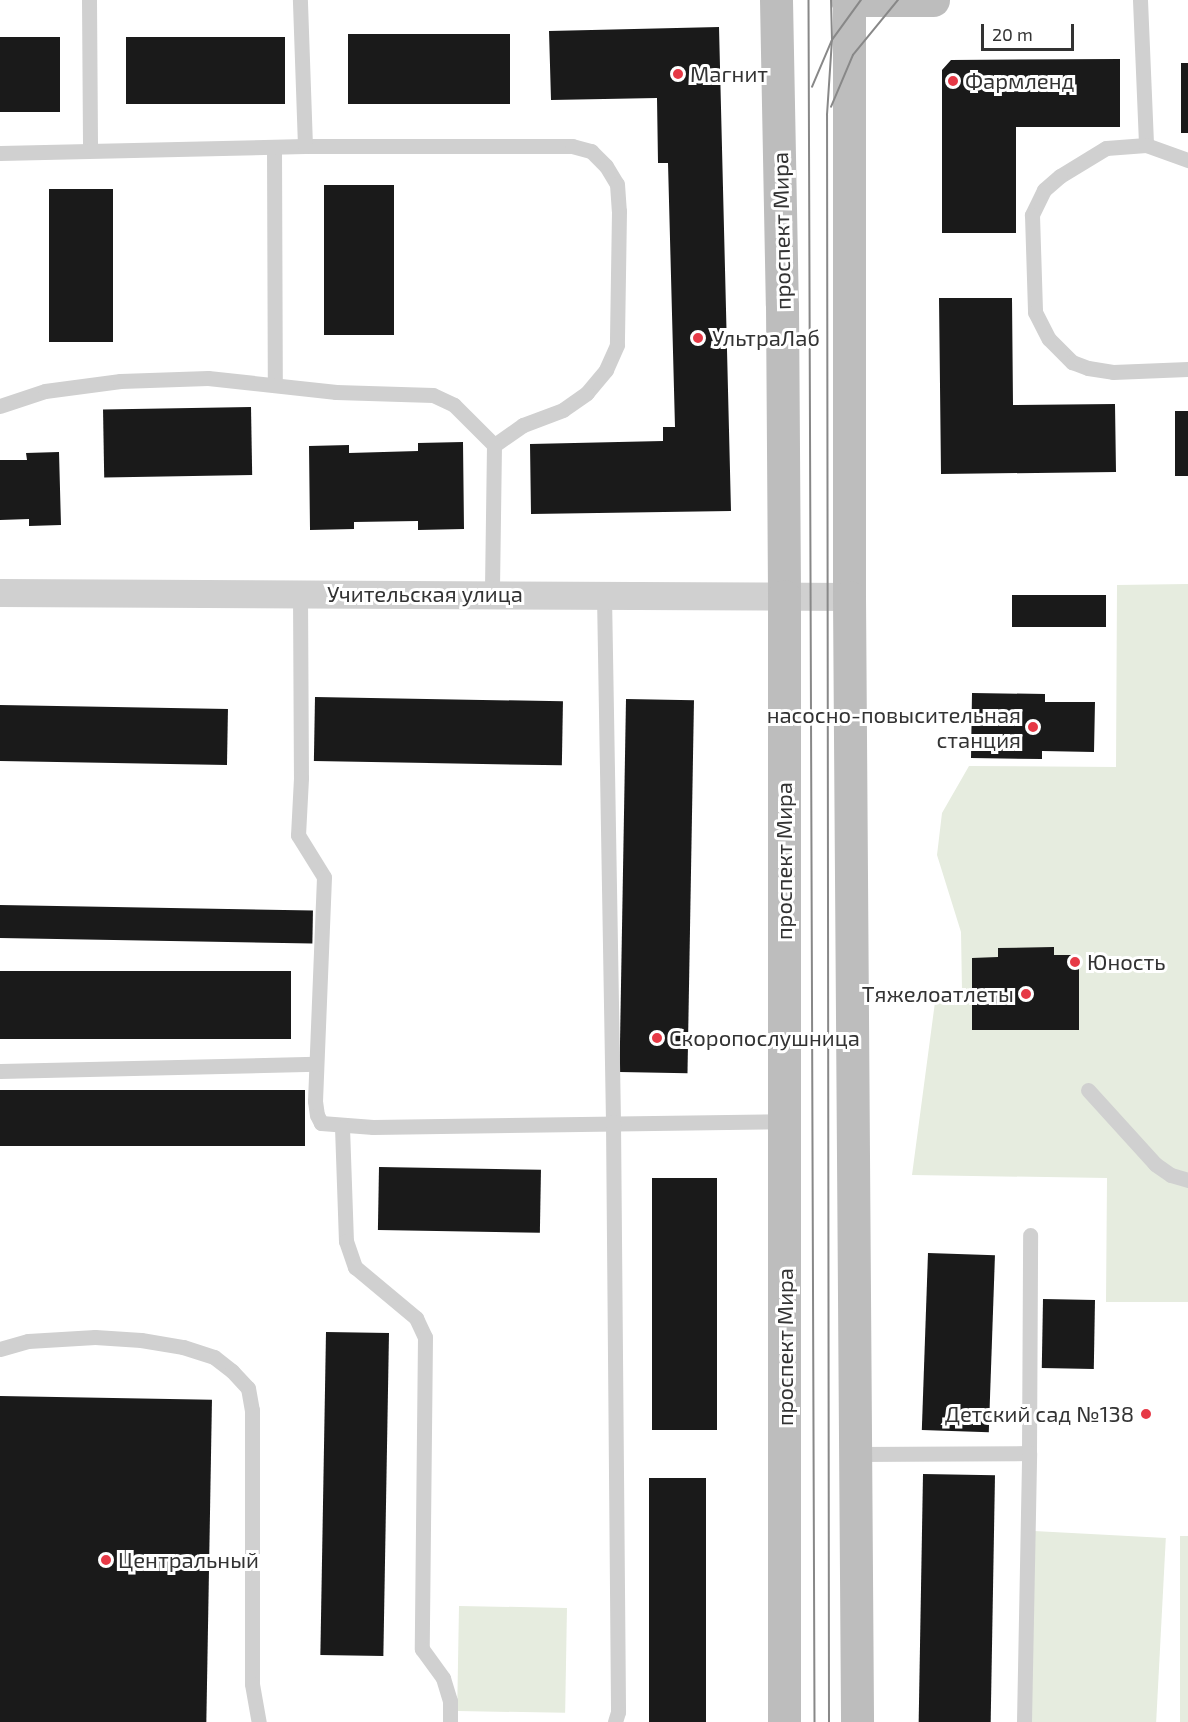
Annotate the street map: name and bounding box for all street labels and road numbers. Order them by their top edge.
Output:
street label: проспект Мира [766,152,796,310]
street label: Учительская улица [327,581,523,607]
street label: проспект Мира [771,782,797,940]
street label: проспект Мира [772,1268,798,1426]

